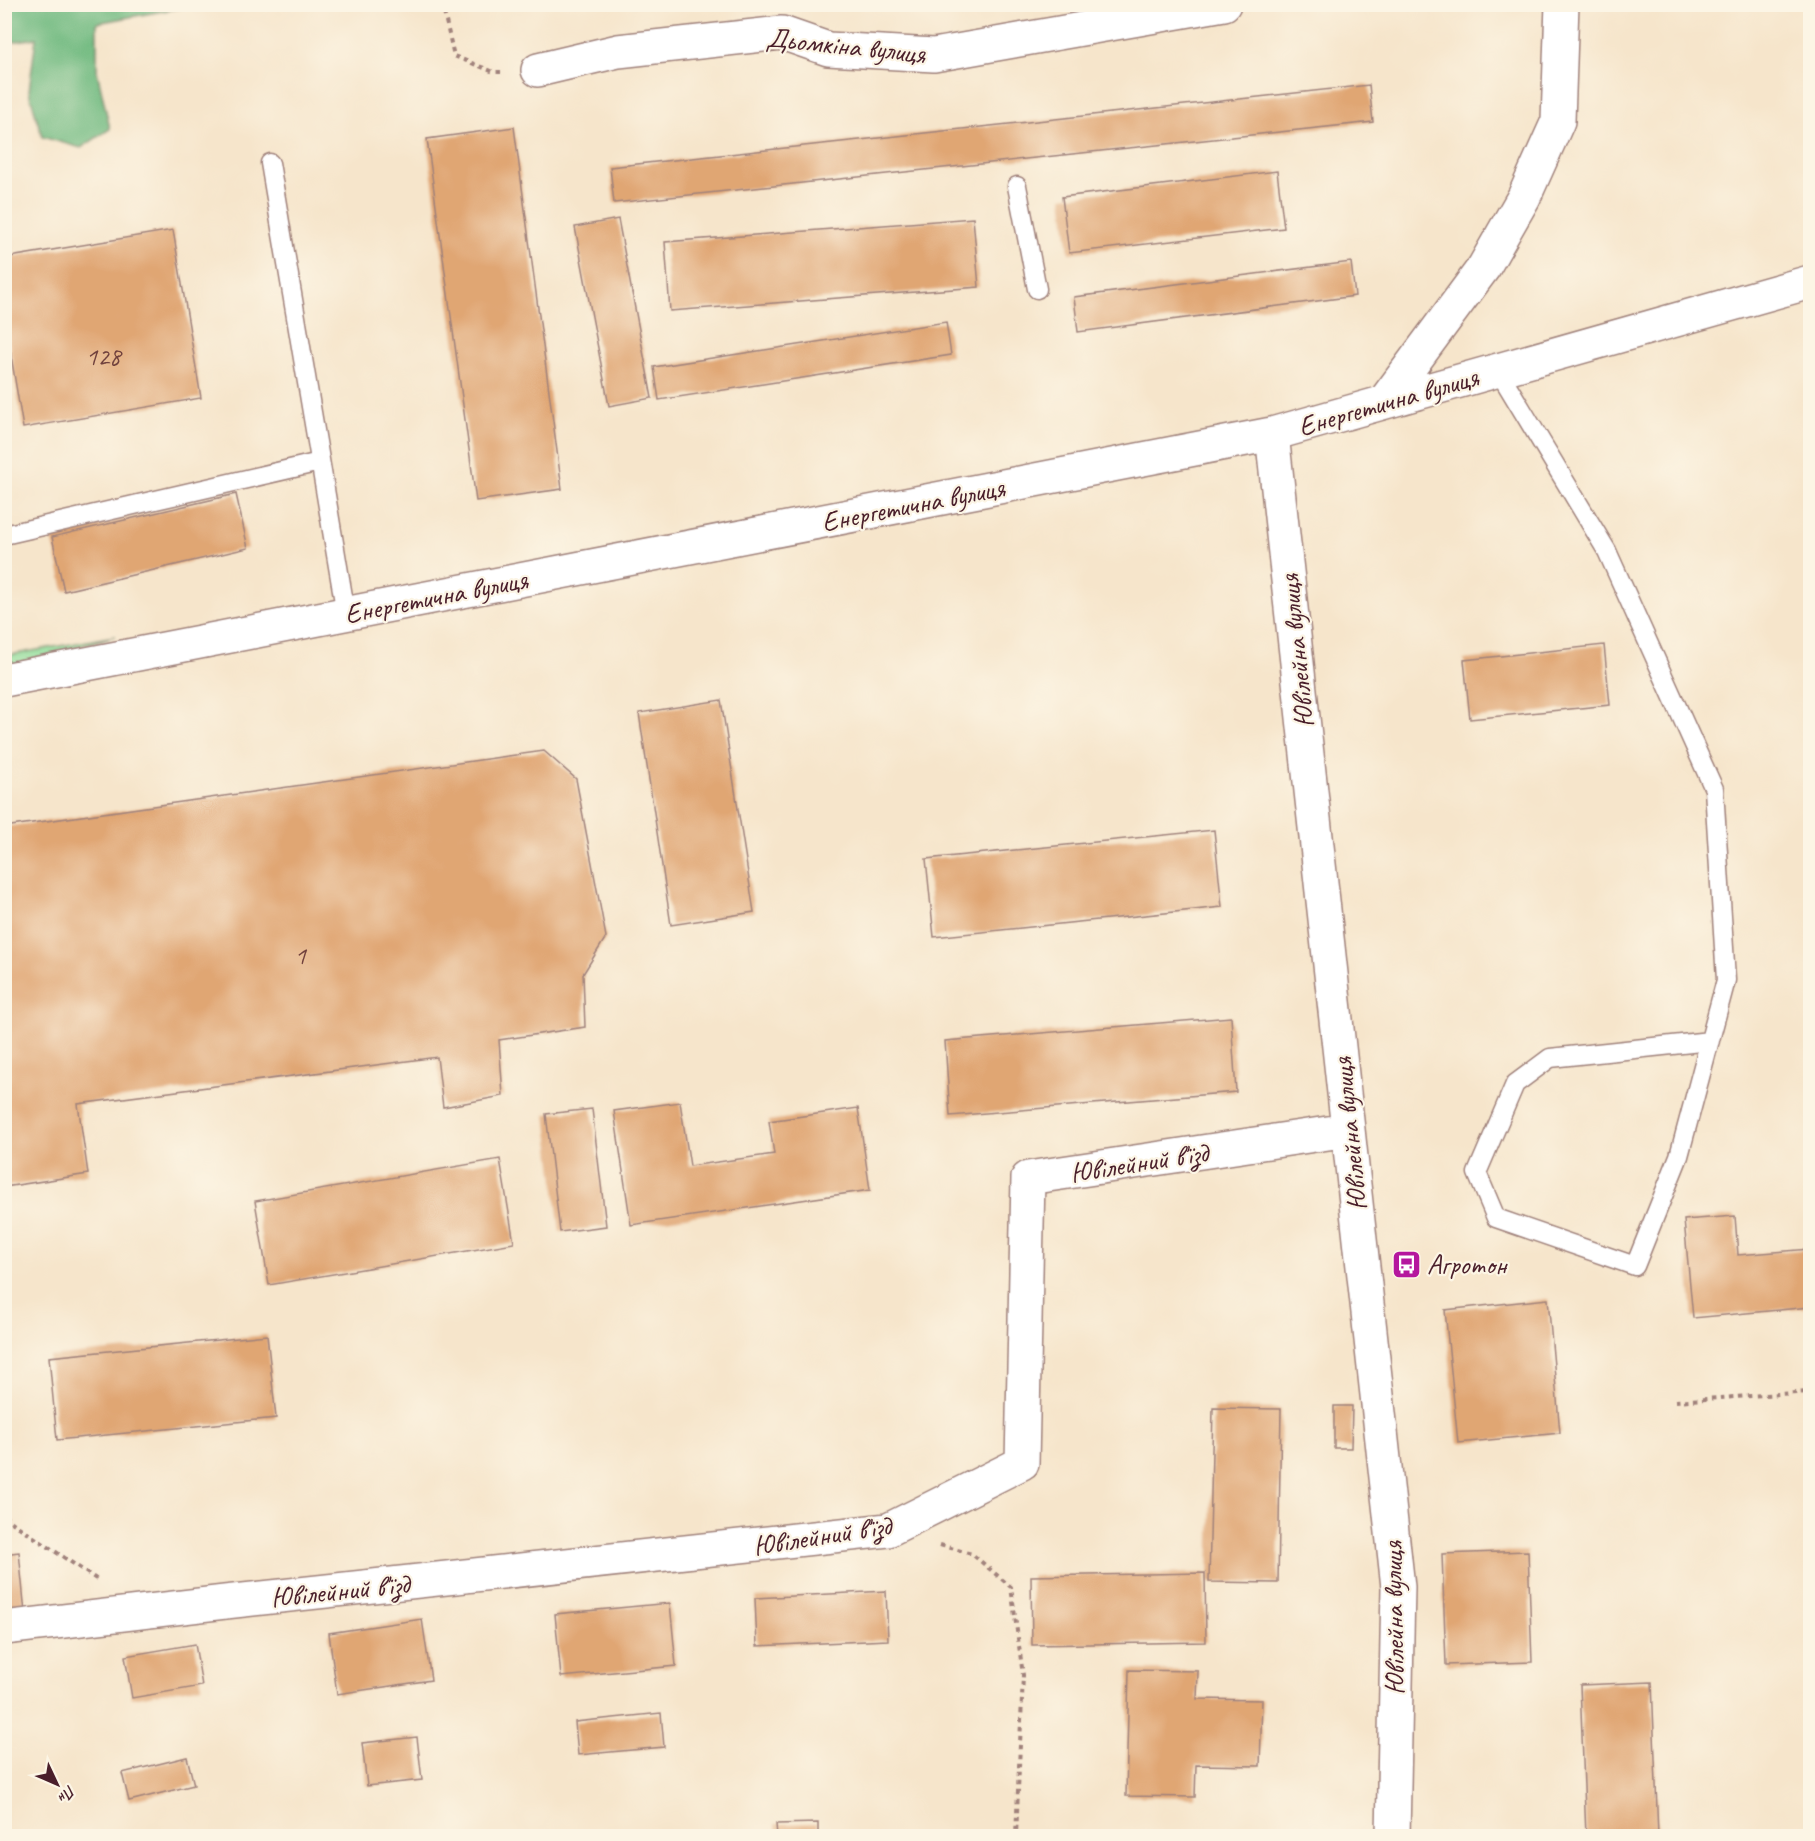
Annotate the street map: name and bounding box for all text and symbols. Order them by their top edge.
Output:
street label: Дьомкіна вулиця [765,20,928,71]
house number: 128 [85,340,123,373]
street label: Енергетична вулиця [1294,359,1483,444]
street label: Енергетична вулиця [819,469,1008,539]
street label: Енергетична вулиця [342,561,531,631]
street label: Ювілейна вулиця [1271,572,1322,729]
house number: 1 [294,939,307,972]
street label: Ювілейна вулиця [1324,1055,1375,1212]
street label: Ювілейний в'їзд [1068,1134,1214,1192]
place label: Агротон [1427,1247,1508,1282]
bus stop icon: Агротон [1390,1248,1422,1280]
street label: Ювілейний в'їзд [751,1507,897,1565]
street label: Ювілейна вулиця [1375,1540,1412,1695]
street label: Ювілейний в'їзд [269,1566,414,1616]
north arrow [27,1754,87,1814]
text: Пн [53,1781,80,1807]

